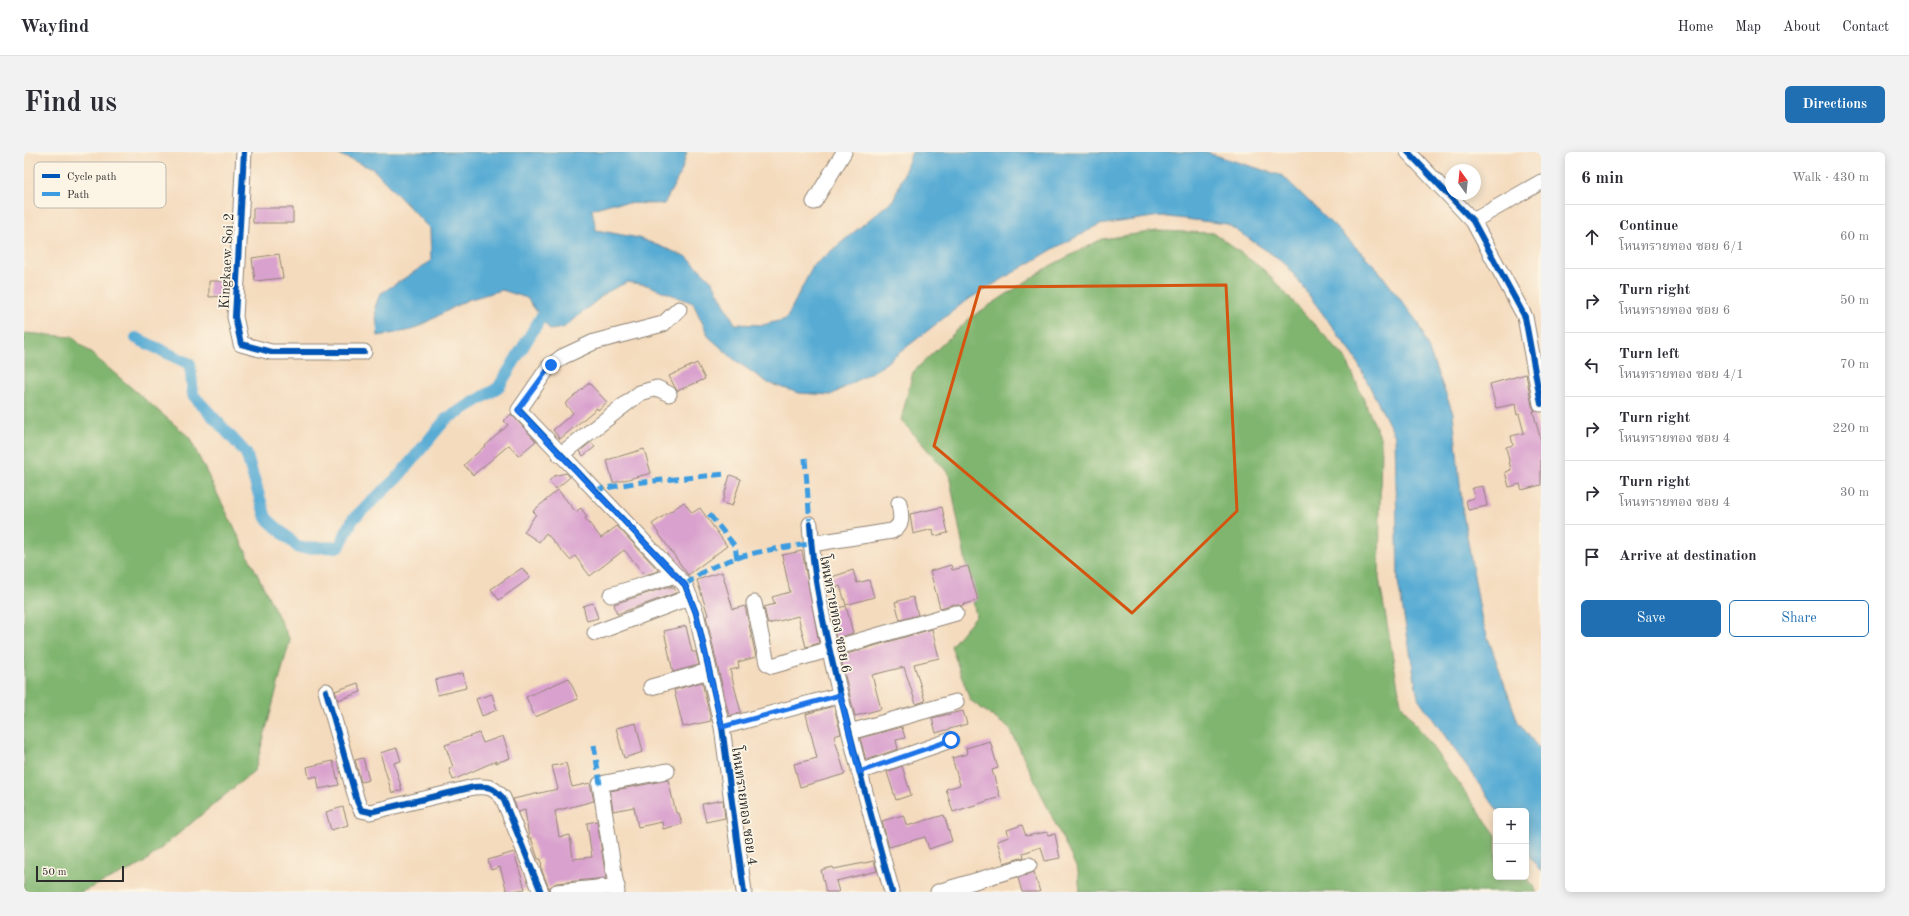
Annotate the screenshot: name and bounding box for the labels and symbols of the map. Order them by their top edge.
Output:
legend [34,162,166,208]
north arrow [1445,164,1481,200]
text: Cycle path [67,172,117,183]
text: Path [67,190,89,201]
street label: Kingkaew Soi 2 [217,213,237,310]
route end [542,356,560,374]
street label: โหนทรายทอง ซอย 6 [817,552,857,674]
route start [942,731,960,749]
street label: โหนทรายทอง ซอย 4 [729,744,763,866]
scale bar [36,864,124,883]

